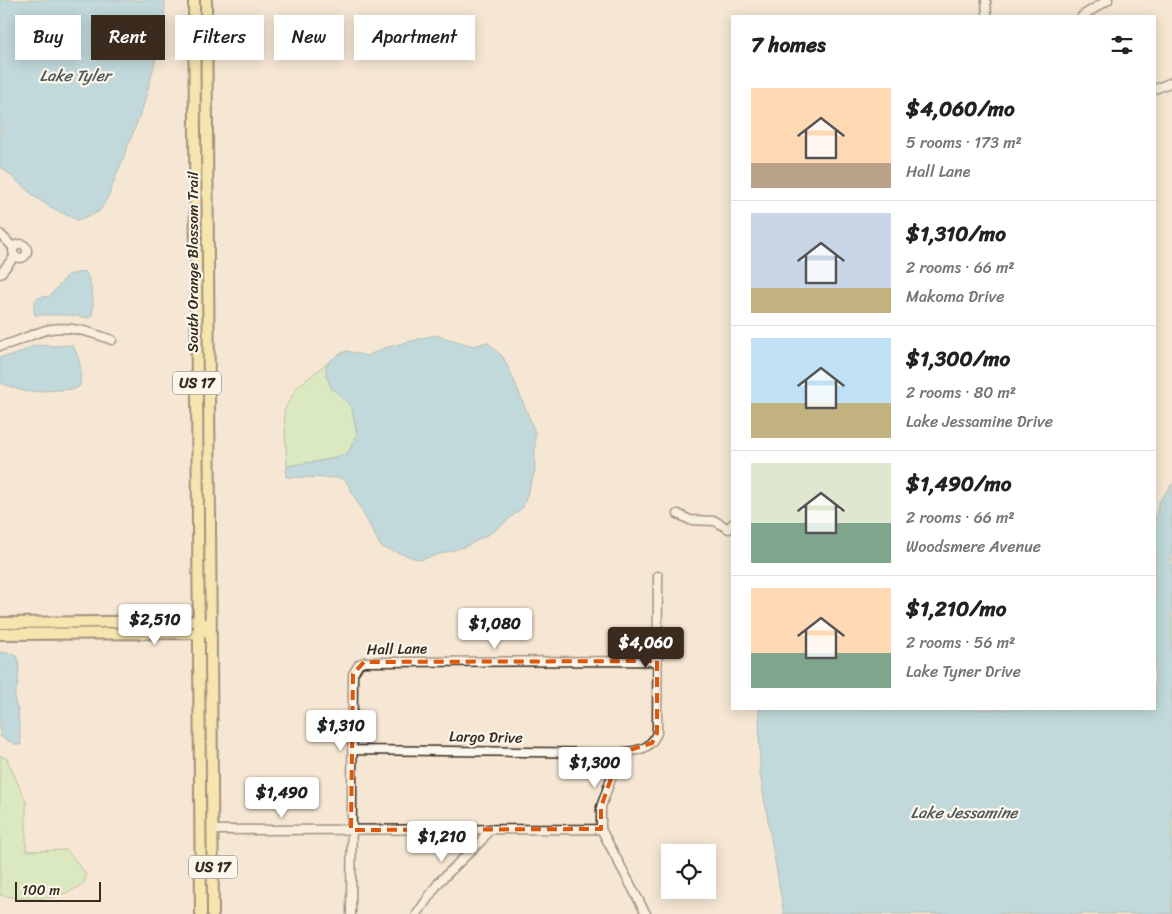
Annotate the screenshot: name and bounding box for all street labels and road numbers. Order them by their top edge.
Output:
street label: South Orange Blossom Trail [180,171,206,353]
road number: US 17 [173,372,221,394]
street label: Hall Lane [367,635,427,663]
street label: Largo Drive [449,723,523,751]
road number: US 17 [189,856,237,879]

